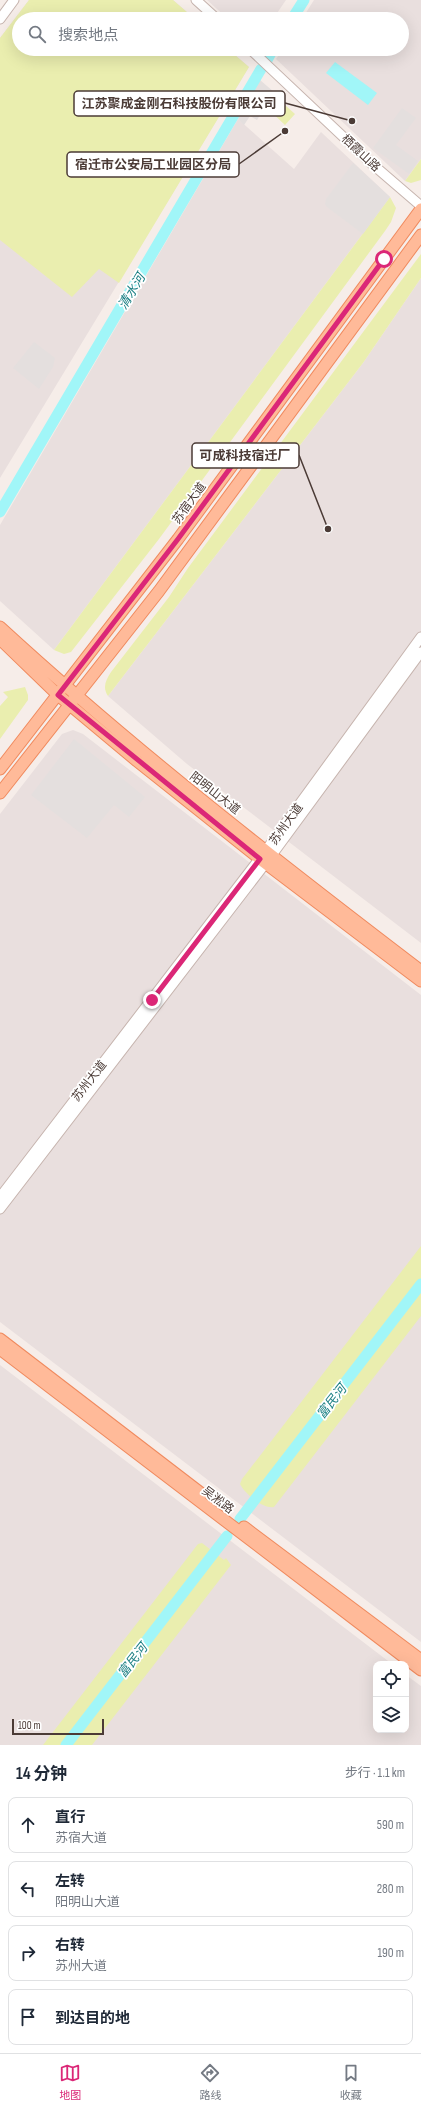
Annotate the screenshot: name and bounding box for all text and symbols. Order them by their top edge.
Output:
search box [12,12,409,56]
icon: search [26,23,48,45]
text: 搜索地点 [58,26,118,45]
callout: 江苏聚成金刚石科技股份有限公司 [74,91,285,116]
text: 江苏聚成金刚石科技股份有限公司 [81,96,277,112]
street label: 栖霞山路 [338,132,383,175]
callout: 宿迁市公安局工业园区分局 [67,152,239,177]
text: 宿迁市公安局工业园区分局 [75,157,231,173]
route start [375,250,393,268]
water label: 清水河 [115,268,150,312]
callout: 可成科技宿迁厂 [192,443,299,468]
text: 可成科技宿迁厂 [199,448,291,464]
street label: 苏宿大道 [169,479,210,527]
street label: 阳明山大道 [186,769,243,818]
street label: 苏州大道 [266,800,307,848]
route end [143,991,161,1009]
street label: 苏州大道 [69,1058,110,1105]
water label: 富民河 [313,1379,352,1422]
street label: 吴淞路 [199,1484,237,1517]
water label: 富民河 [114,1638,153,1681]
map controls [373,1661,409,1733]
button: locate [373,1661,409,1697]
button: layers [373,1697,409,1733]
scale bar [12,1717,104,1736]
text: 100 m [18,1719,40,1732]
text: 14 分钟 [16,1764,67,1784]
text: 步行 · 1.1 km [345,1765,405,1781]
text: 直行 [55,1808,85,1827]
icon: ahead [17,1814,39,1836]
text: 590 m [377,1817,404,1833]
text: 苏宿大道 [55,1830,107,1846]
text: 左转 [55,1872,85,1891]
icon: left [17,1878,39,1900]
text: 280 m [377,1881,404,1897]
text: 阳明山大道 [55,1894,120,1910]
text: 右转 [55,1936,85,1955]
icon: right [17,1942,39,1964]
text: 190 m [377,1945,404,1961]
text: 苏州大道 [55,1958,107,1974]
icon: arrive [17,2006,39,2028]
text: 到达目的地 [55,2009,130,2028]
tab: 地图 [59,2062,81,2102]
tab: 路线 [199,2062,221,2102]
tab: 收藏 [340,2062,362,2102]

